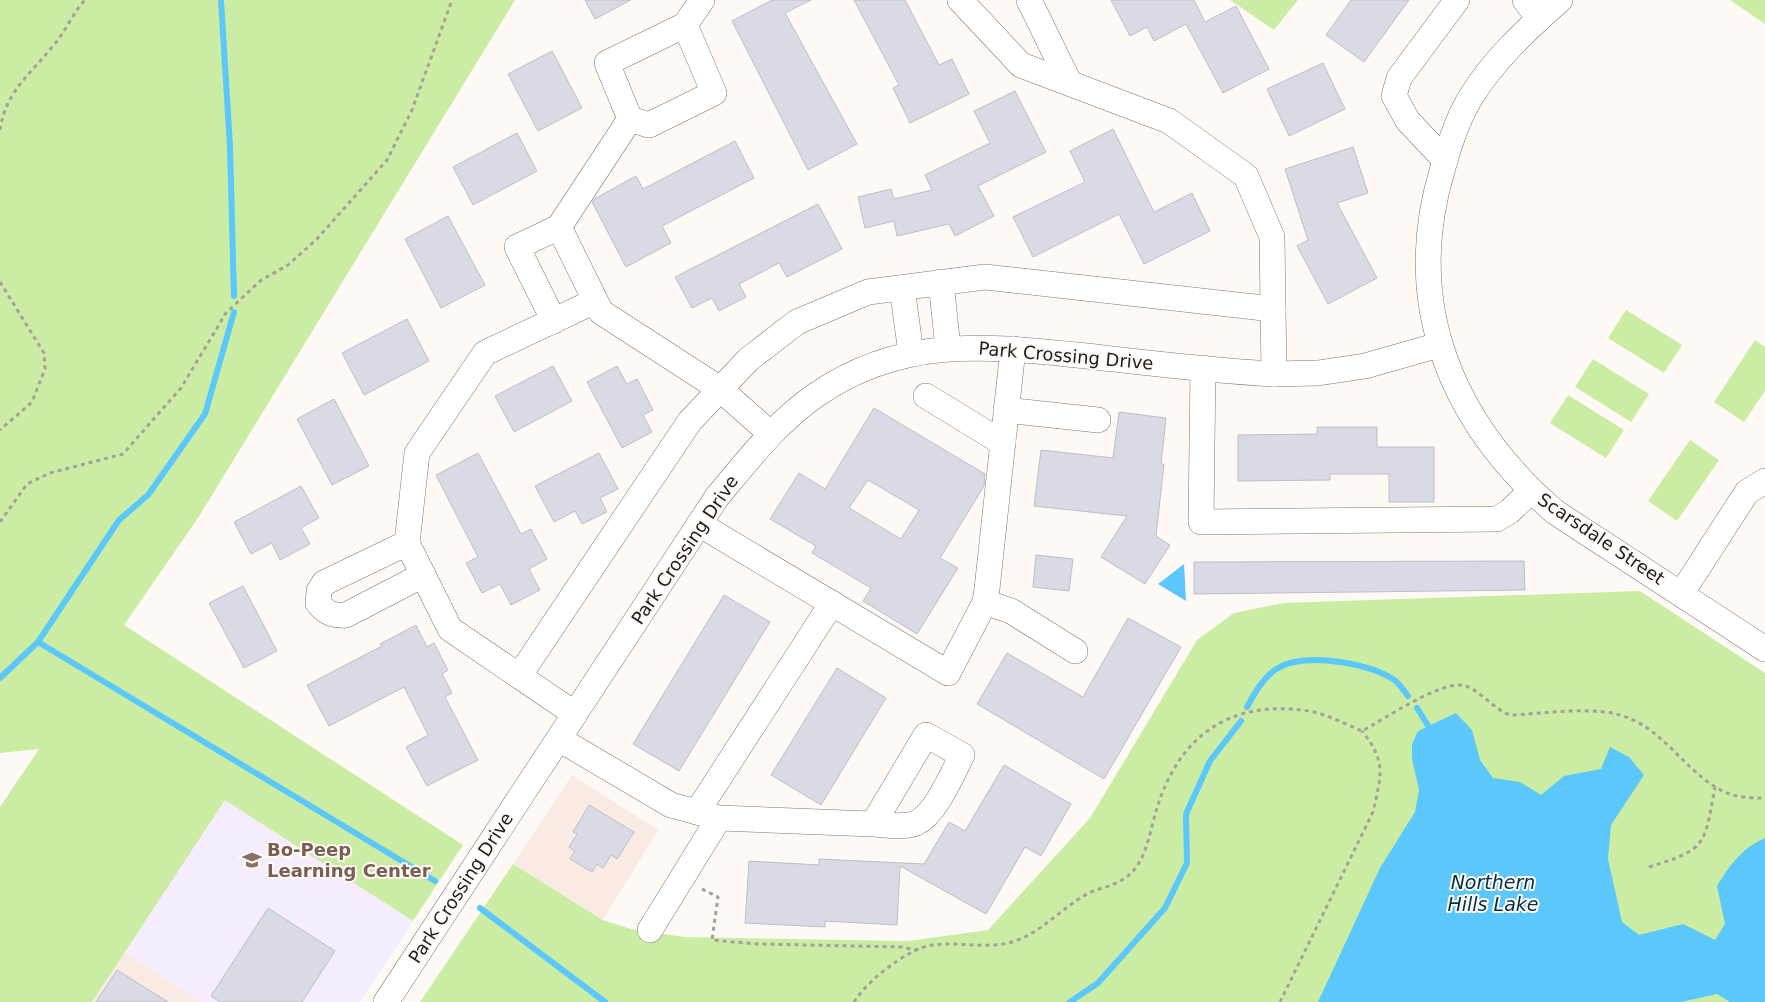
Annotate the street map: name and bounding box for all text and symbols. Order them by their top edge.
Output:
street label: Park Crossing Drive [978,337,1154,374]
street label: Park Crossing Drive [627,471,742,628]
street label: Scarsdale Street [1534,488,1669,589]
street label: Park Crossing Drive [404,808,517,967]
place label: Bo-Peep Learning Center [267,839,431,881]
school or university icon: Bo-Peep Learning Center [241,849,263,871]
water label: Northern Hills Lake [1448,871,1538,915]

